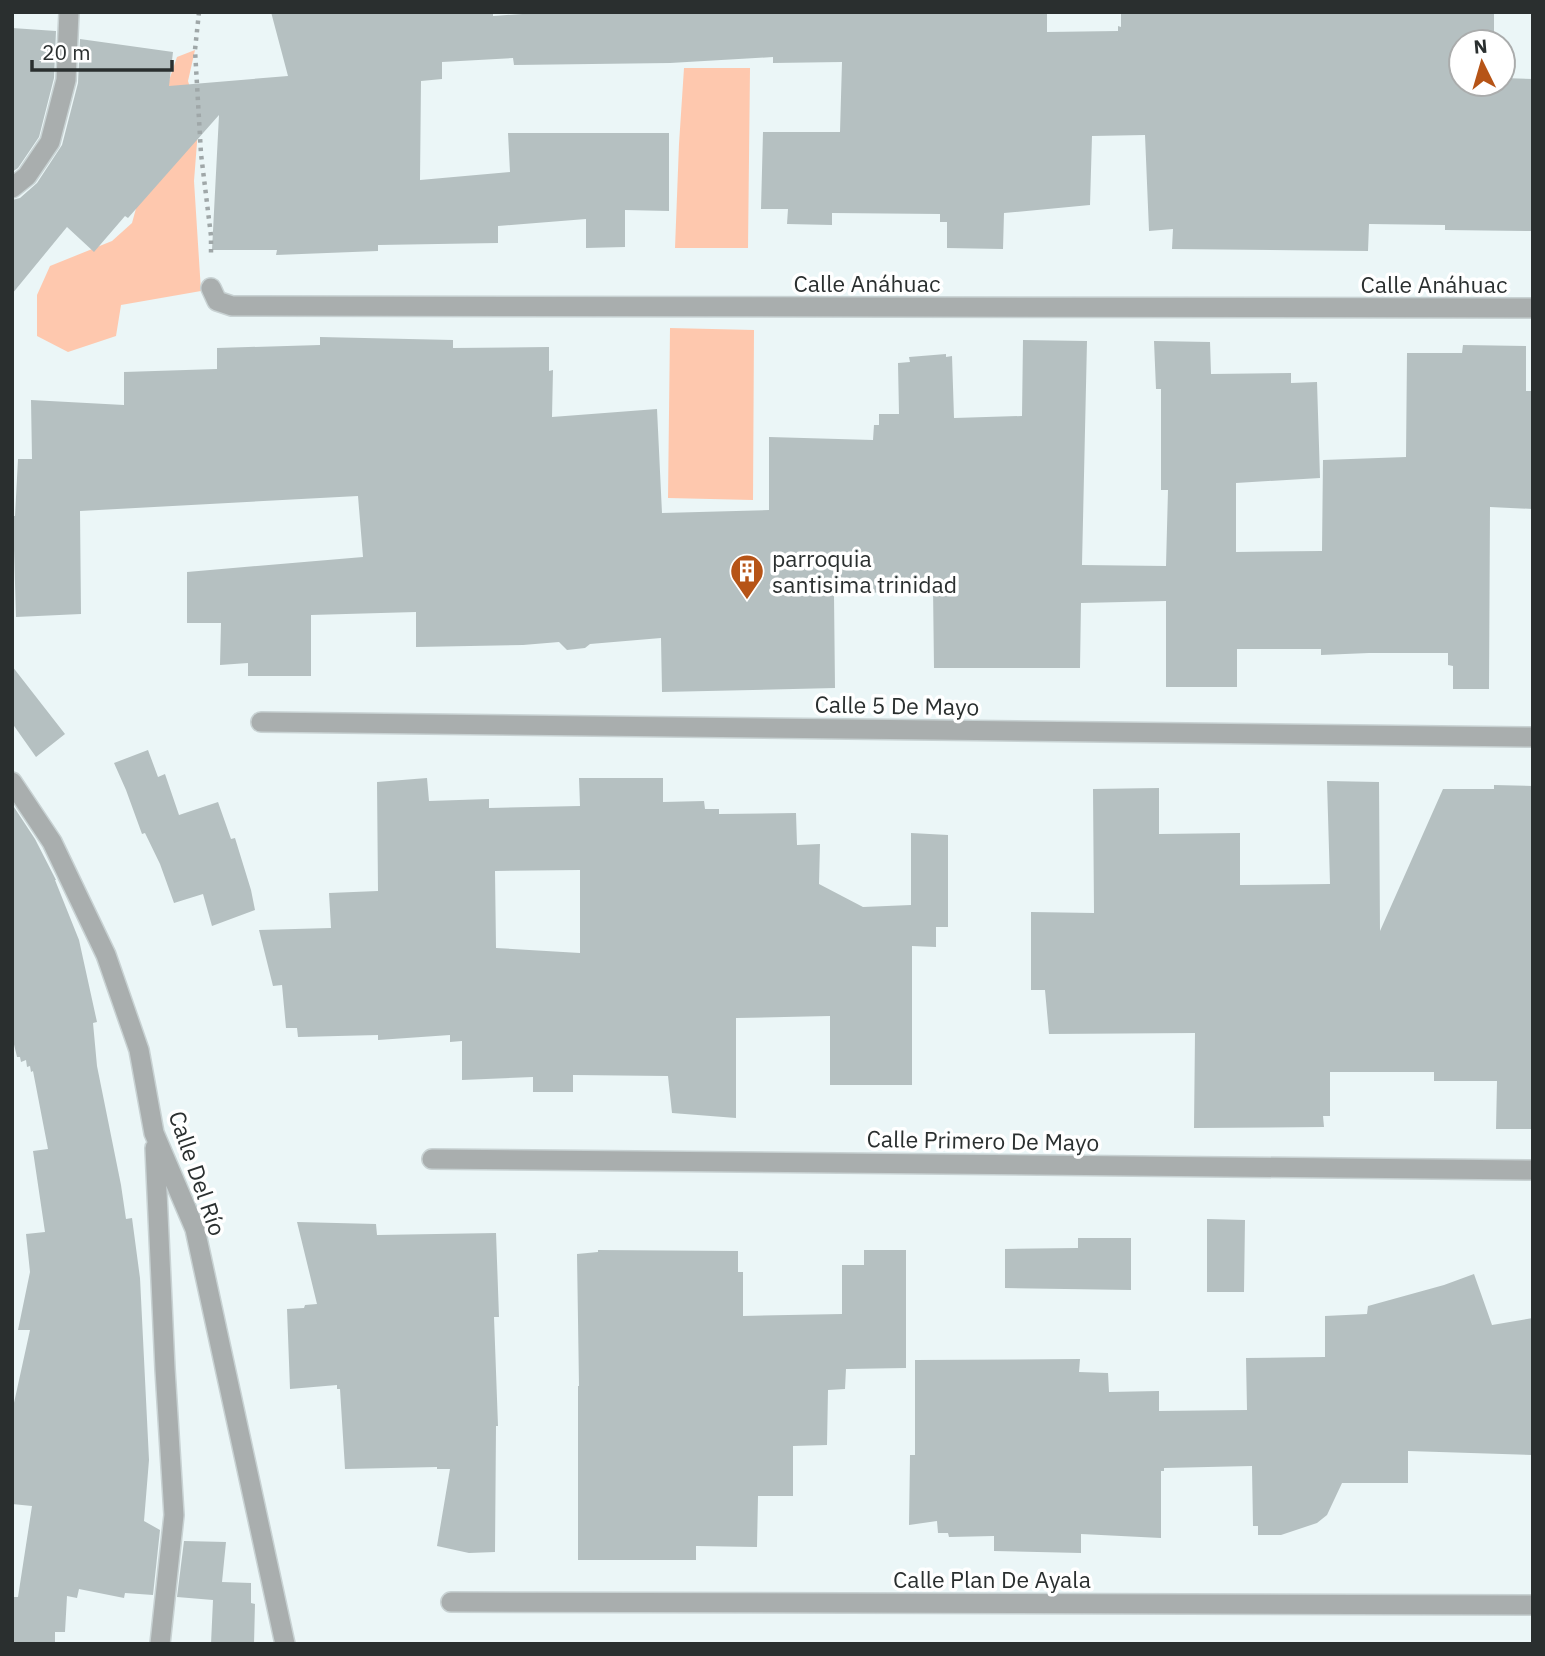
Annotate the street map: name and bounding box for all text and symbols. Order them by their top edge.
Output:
scale bar [32,28,172,72]
north arrow [1447,28,1517,98]
text: N [1473,34,1488,59]
text: 20 m [42,38,91,66]
street label: Calle Anáhuac [793,268,941,298]
street label: Calle Anáhuac [1360,269,1508,299]
place label: parroquia santisima trinidad [772,543,957,599]
building icon: parroquia santisima trinidad [728,552,766,601]
street label: Calle 5 De Mayo [814,689,980,721]
street label: Calle Del Río [163,1107,233,1239]
street label: Calle Primero De Mayo [866,1123,1100,1157]
street label: Calle Plan De Ayala [893,1564,1091,1594]

